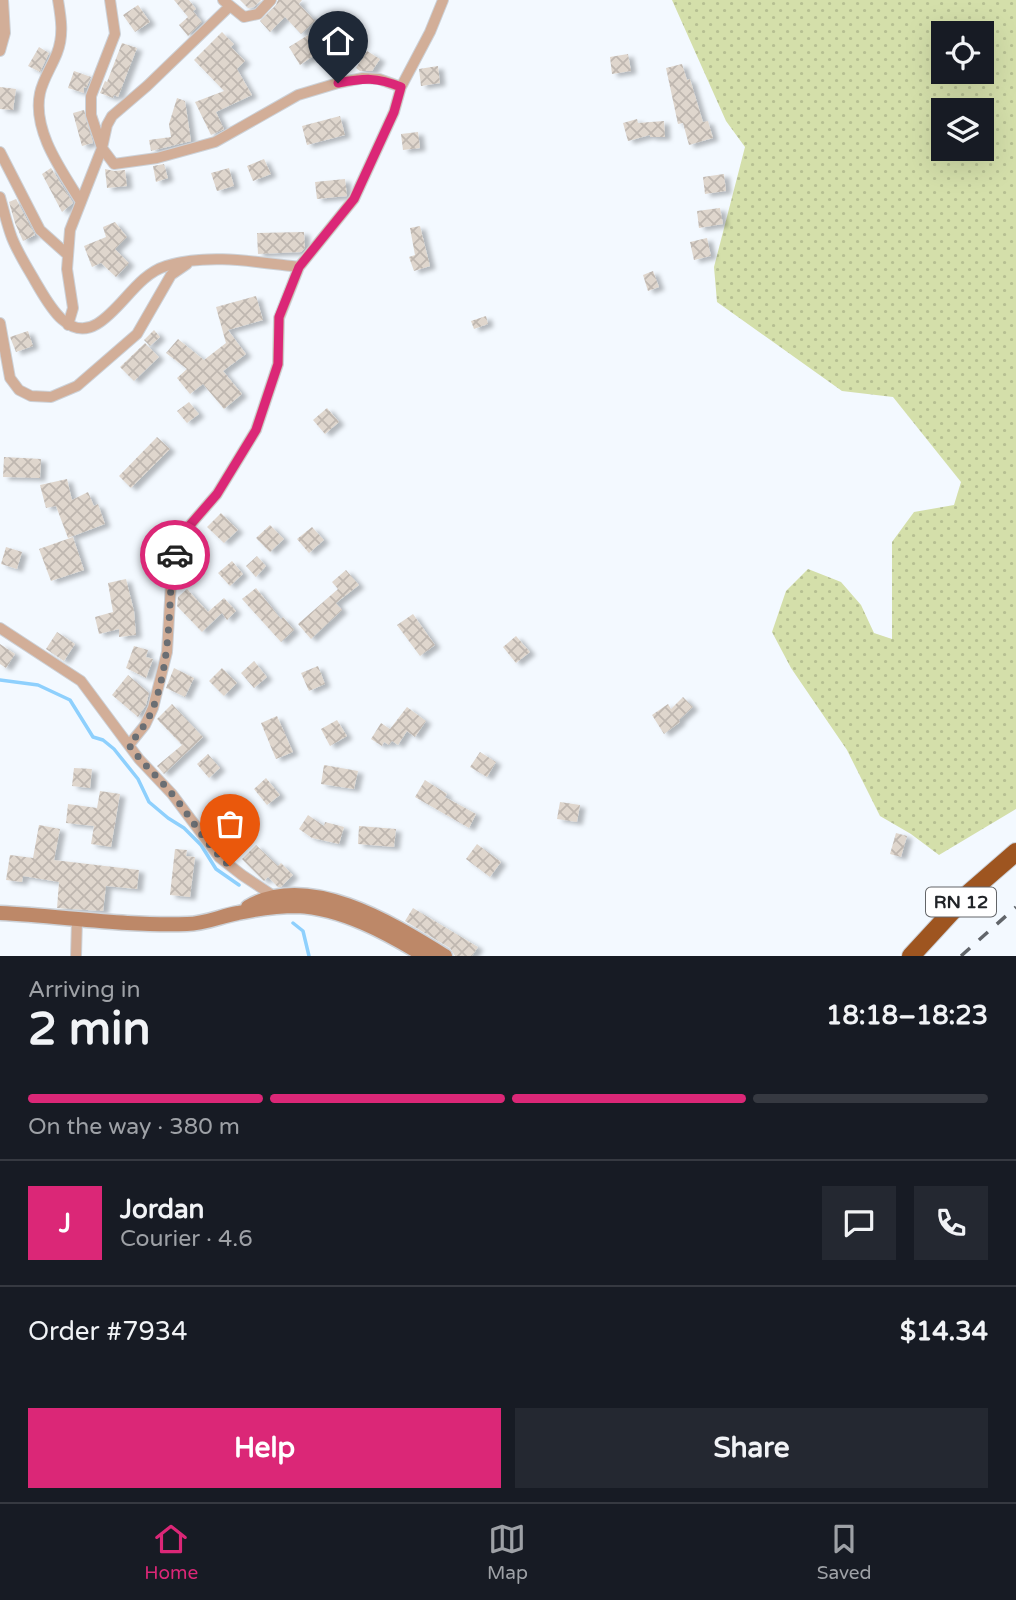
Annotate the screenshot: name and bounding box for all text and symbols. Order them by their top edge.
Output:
pin [308,11,368,83]
map controls [931,21,994,161]
button: locate [931,21,994,84]
icon: home [319,22,357,60]
button: layers [931,98,994,161]
courier [140,520,210,590]
icon: car [156,536,194,574]
pin [200,794,260,866]
icon: bag [211,805,249,843]
road number: RN 12 [926,888,996,917]
text: Arriving in [28,976,141,1004]
text: 18:18–18:23 [826,1000,988,1031]
text: 2 min [28,1002,151,1057]
text: On the way · 380 m [28,1113,240,1141]
button: chat [822,1186,896,1260]
button: phone [914,1186,988,1260]
text: Jordan [120,1194,204,1225]
text: J [59,1208,71,1239]
text: Courier · 4.6 [120,1225,253,1253]
text: Order #7934 [28,1316,188,1347]
text: $14.34 [900,1316,988,1347]
button: Help [28,1408,501,1488]
button: Share [515,1408,988,1488]
tab: Home [144,1520,198,1584]
tab: Map [487,1520,528,1584]
tab: Saved [817,1520,872,1584]

